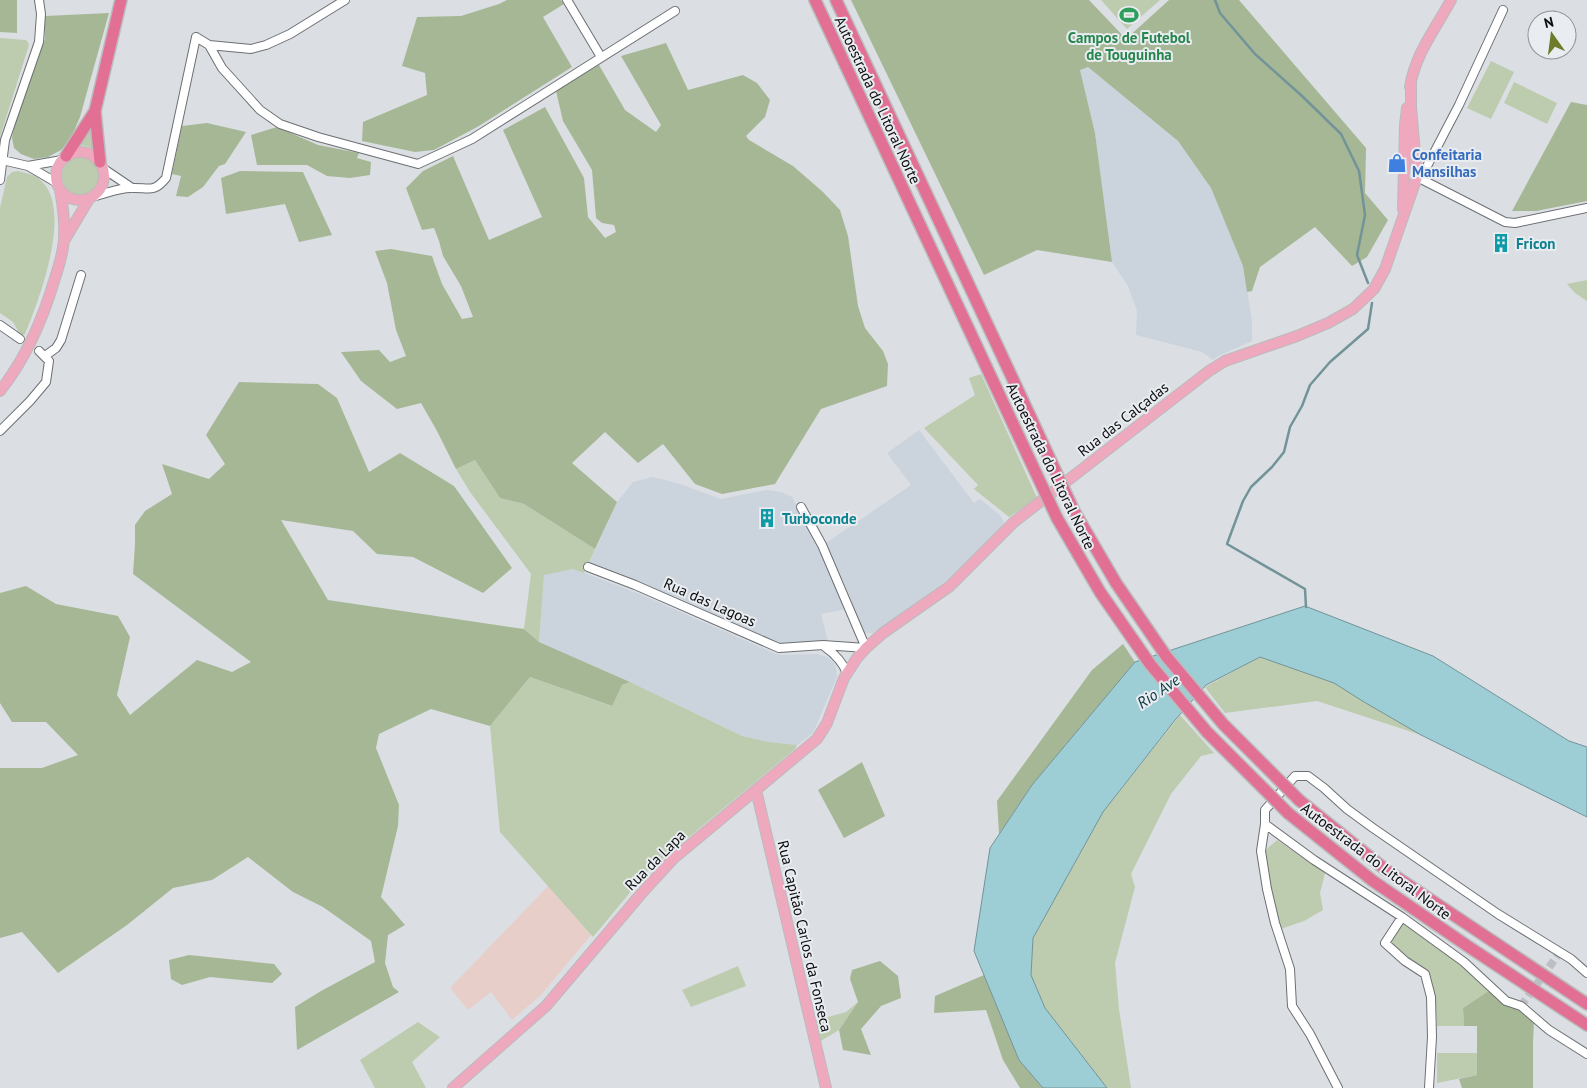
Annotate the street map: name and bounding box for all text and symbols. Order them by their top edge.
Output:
sports icon: Campos de Futebol de Touguinha [1118,4,1140,26]
north arrow [1527,10,1577,60]
street label: Autoestrada do Litoral Norte [831,13,925,187]
text: N [1542,13,1555,32]
place label: Campos de Futebol de Touguinha [1068,28,1191,64]
place label: Confeitaria Mansilhas [1412,145,1482,181]
shop icon: Confeitaria Mansilhas [1386,152,1408,174]
building icon: Fricon [1490,232,1512,254]
place label: Fricon [1516,234,1555,253]
street label: Rua das Calçadas [1074,378,1172,460]
street label: Autoestrada do Litoral Norte [1002,380,1100,552]
building icon: Turboconde [756,507,778,529]
place label: Turboconde [782,509,857,528]
street label: Rua das Lagoas [661,573,759,631]
water label: Rio Ave [1133,669,1184,713]
street label: Autoestrada do Litoral Norte [1297,798,1455,924]
street label: Rua da Lapa [621,826,689,894]
street label: Rua Capitão Carlos da Fonseca [774,838,836,1034]

